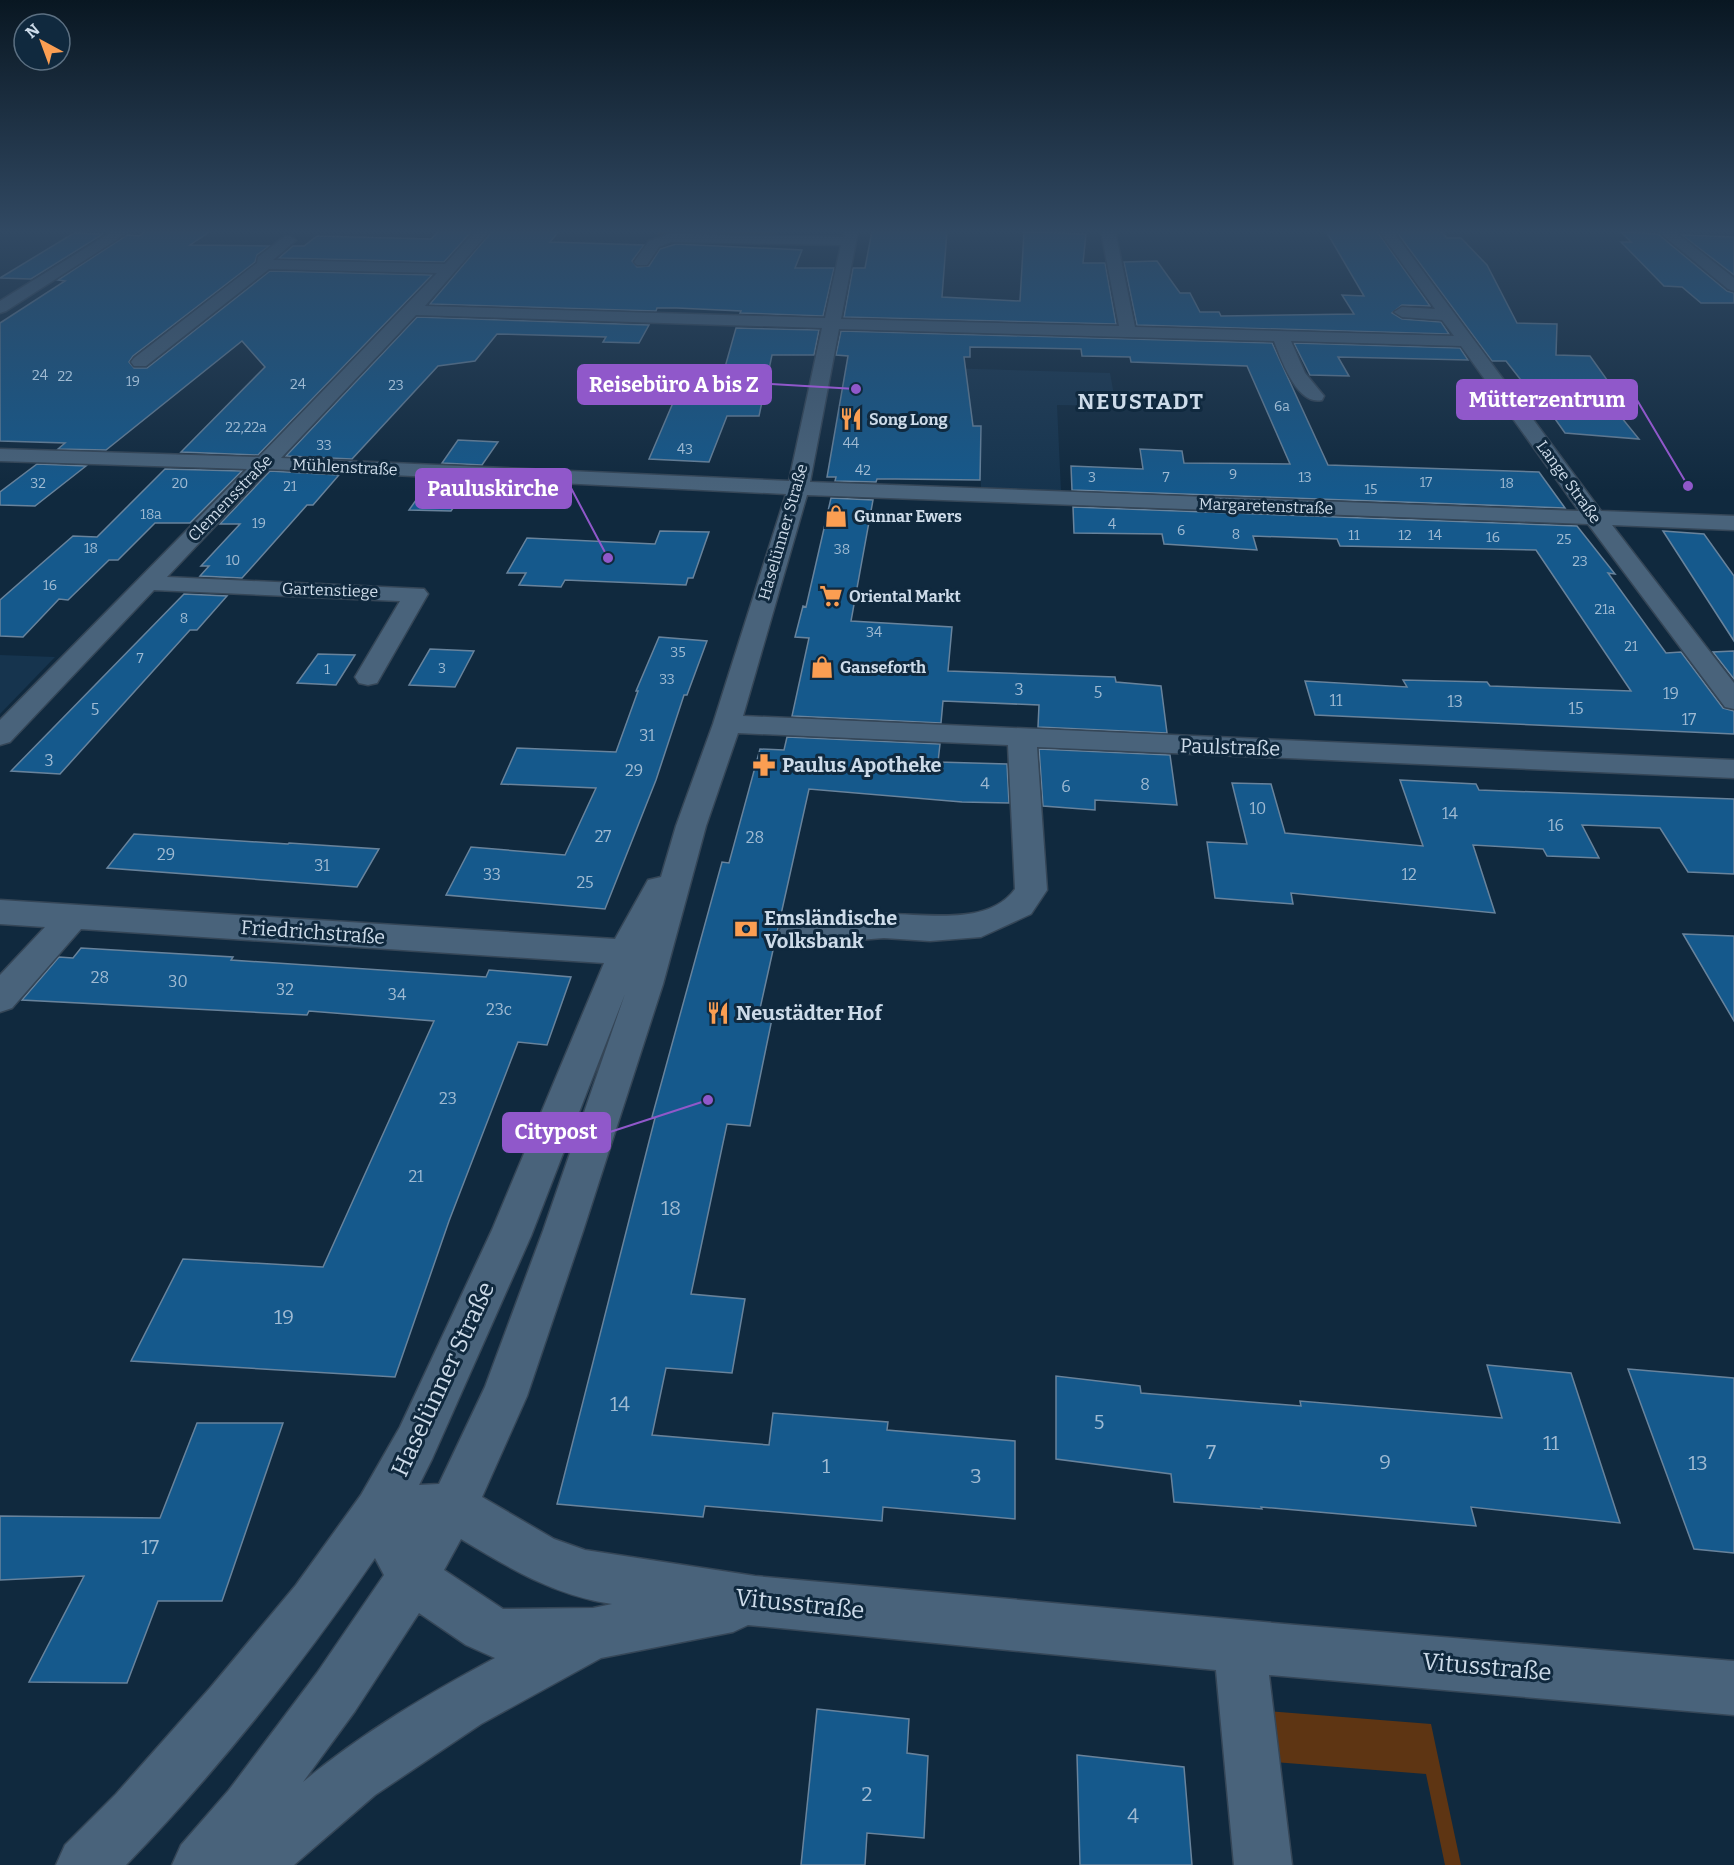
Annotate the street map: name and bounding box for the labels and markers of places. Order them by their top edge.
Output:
callout: Reisebüro A bis Z [578,365,771,404]
callout: Mütterzentrum [1457,380,1637,419]
restaurant icon: Song Long [838,406,864,432]
place label: Song Long [869,410,948,429]
callout: Pauluskirche [416,469,571,508]
shop icon: Gunnar Ewers [823,503,849,529]
place label: Gunnar Ewers [854,507,962,526]
supermarket icon: Oriental Markt [818,583,844,609]
place label: Oriental Markt [849,587,961,606]
shop icon: Ganseforth [809,654,835,680]
place label: Ganseforth [840,658,926,677]
pharmacy icon: Paulus Apotheke [751,752,777,778]
place label: Paulus Apotheke [782,753,941,777]
place label: Emsländische Volksbank [764,906,897,953]
bank icon: Emsländische Volksbank [733,916,759,942]
restaurant icon: Neustädter Hof [705,1000,731,1026]
place label: Neustädter Hof [736,1001,883,1025]
callout: Citypost [503,1113,610,1152]

